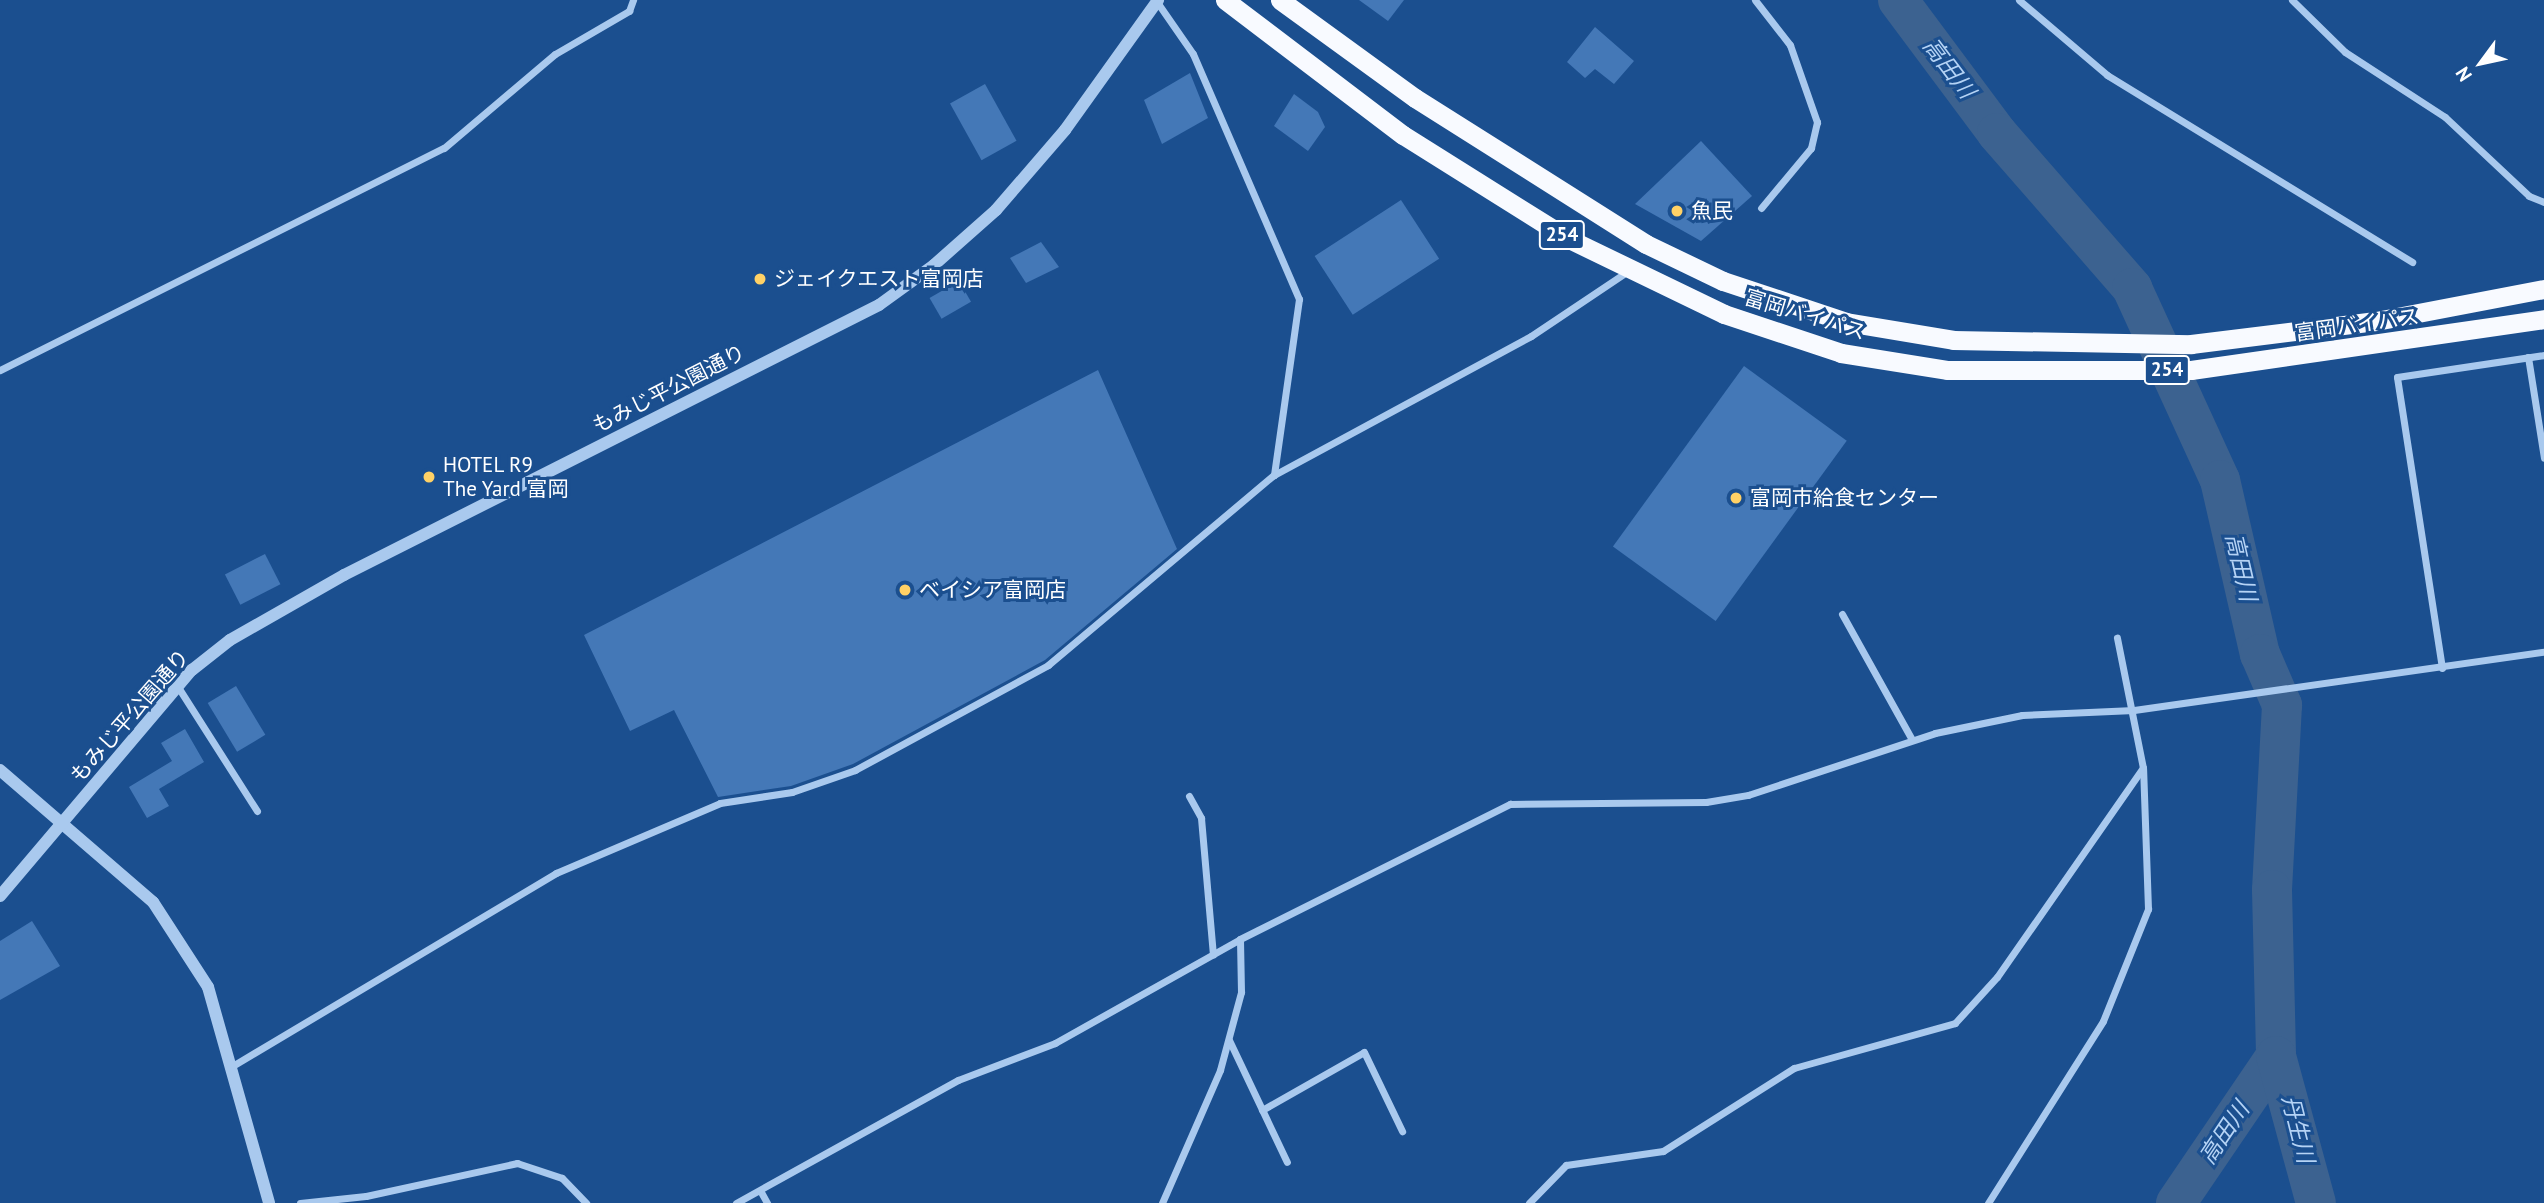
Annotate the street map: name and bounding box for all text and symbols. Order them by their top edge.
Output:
north arrow [2446,28,2516,98]
water label: 高田川 [1917,32,1981,104]
text: N [2450,63,2477,86]
place label: 魚民 [1691,198,1733,224]
marker: 魚民 [1669,203,1685,219]
road number: 254 [1538,219,1586,250]
place label: ジェイクエスト富岡店 [774,266,984,292]
marker: ジェイクエスト富岡店 [752,271,768,287]
street label: 富岡バイパス [1741,285,1869,345]
street label: 富岡バイパス [2293,304,2421,346]
street label: もみじ平公園通り [588,340,750,438]
road number: 254 [2142,354,2192,386]
place label: HOTEL R9 The Yard 富岡 [443,452,569,502]
marker: HOTEL R9 The Yard 富岡 [421,469,437,485]
place label: 富岡市給食センター [1750,485,1939,511]
marker: 富岡市給食センター [1728,490,1744,506]
water label: 高田川 [2220,530,2262,604]
place label: ベイシア富岡店 [919,577,1066,603]
marker: ベイシア富岡店 [897,582,913,598]
street label: もみじ平公園通り [65,644,195,788]
water label: 丹生川 [2276,1092,2320,1166]
water label: 高田川 [2193,1097,2255,1169]

